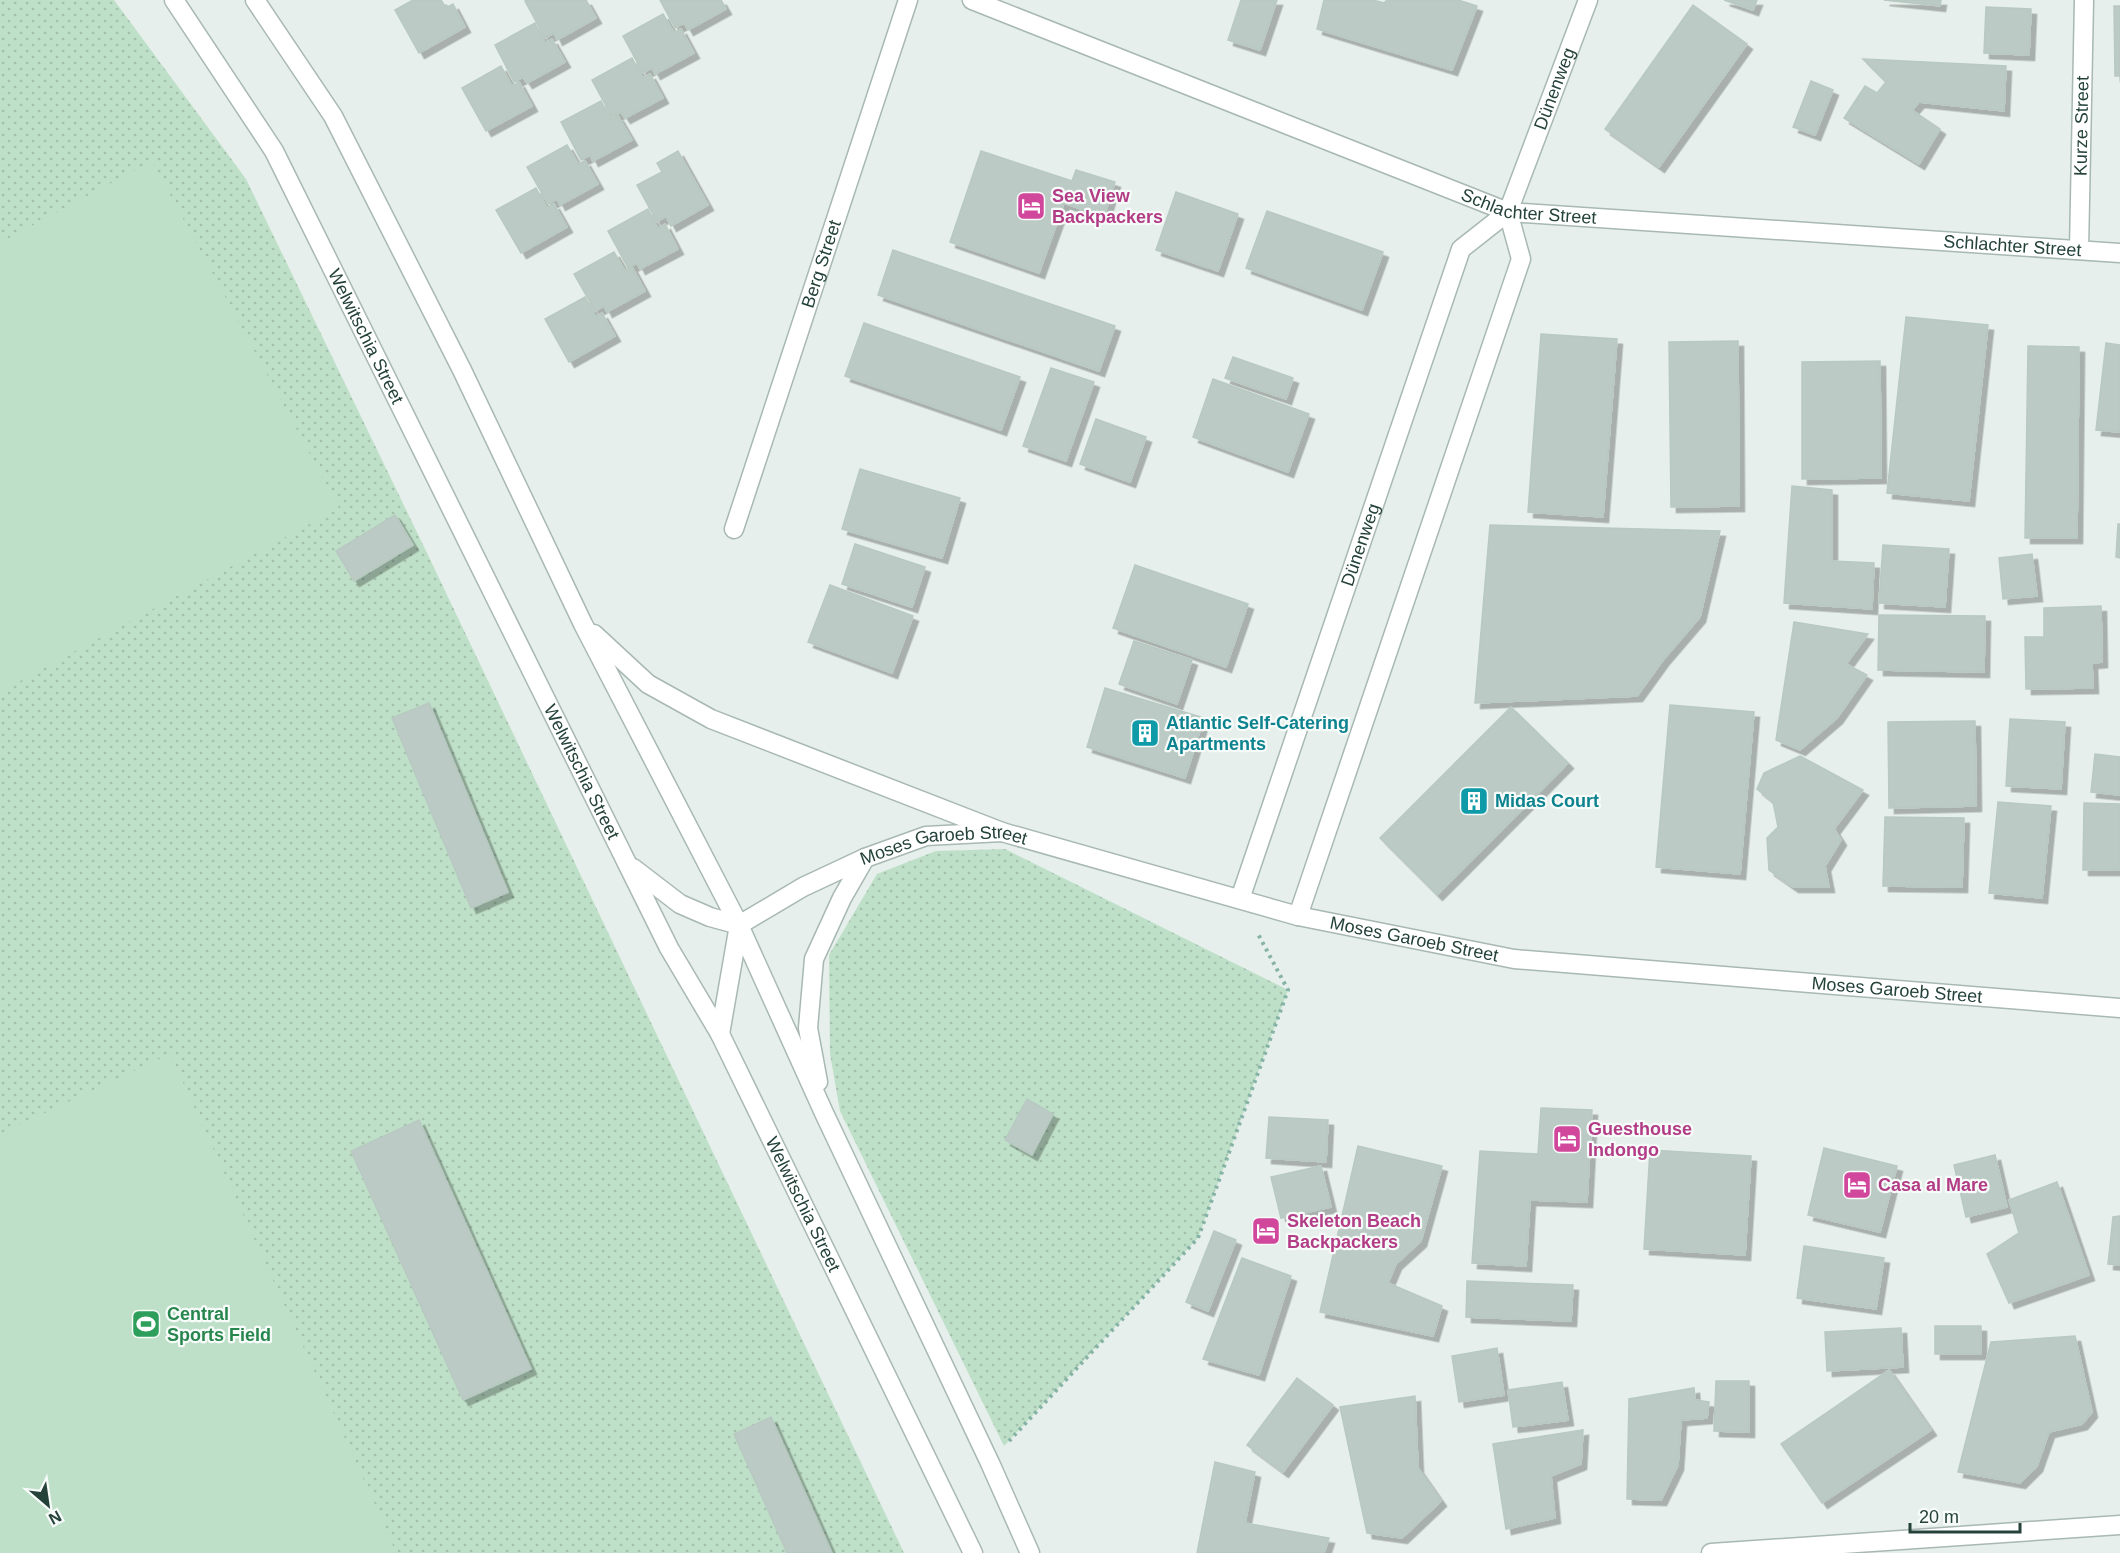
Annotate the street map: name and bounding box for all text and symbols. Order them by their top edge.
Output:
street label: Dünenweg [1530,45,1579,133]
street label: Kurze Street [2070,76,2092,176]
street label: Schlachter Street [1458,184,1597,228]
place label: Sea View Backpackers [1052,186,1163,227]
hotel icon: Sea View Backpackers [1015,190,1047,222]
street label: Berg Street [797,218,845,310]
street label: Schlachter Street [1943,231,2082,260]
street label: Welwitschia Street [324,266,408,407]
street label: Dünenweg [1337,501,1384,589]
street label: Welwitschia Street [540,701,623,842]
place label: Atlantic Self-Catering Apartments [1166,713,1349,754]
building icon: Atlantic Self-Catering Apartments [1129,717,1161,749]
building icon: Midas Court [1458,785,1490,817]
place label: Midas Court [1495,791,1599,811]
street label: Moses Garoeb Street [857,822,1030,869]
street label: Moses Garoeb Street [1328,913,1500,966]
street label: Moses Garoeb Street [1811,973,1983,1007]
place label: Guesthouse Indongo [1588,1119,1692,1160]
hotel icon: Guesthouse Indongo [1551,1123,1583,1155]
street label: Welwitschia Street [762,1133,844,1275]
hotel icon: Casa al Mare [1841,1169,1873,1201]
place label: Casa al Mare [1878,1175,1988,1195]
place label: Skeleton Beach Backpackers [1287,1211,1421,1252]
hotel icon: Skeleton Beach Backpackers [1250,1215,1282,1247]
place label: Central Sports Field [167,1304,271,1345]
sports icon: Central Sports Field [130,1308,162,1340]
north arrow [18,1475,78,1535]
scale bar [1910,1496,2020,1534]
text: N [46,1507,64,1528]
text: 20 m [1919,1507,1959,1527]

